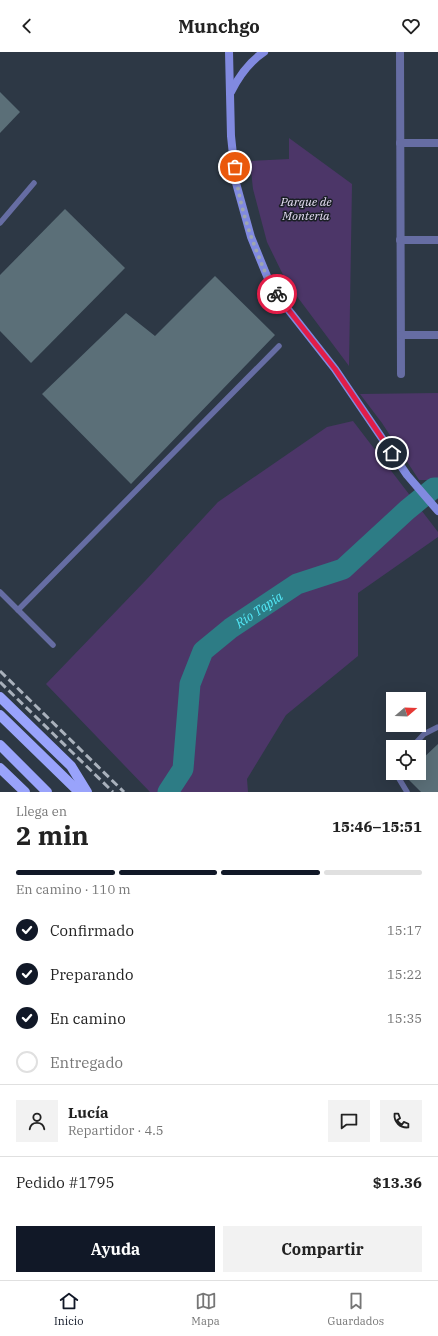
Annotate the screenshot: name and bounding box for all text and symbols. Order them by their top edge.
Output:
icon: back [16,15,38,37]
text: Munchgo [178,15,260,38]
icon: heart [400,15,422,37]
pin [218,150,252,184]
icon: bag [224,156,246,178]
park label: Parque de Monteria [279,194,332,223]
courier [257,274,297,314]
icon: bike [266,283,288,305]
pin [375,436,409,470]
icon: home [381,442,403,464]
water label: Río Tapia [231,587,286,632]
north arrow [386,692,426,732]
map controls [386,692,426,780]
button: locate [386,740,426,780]
text: Llega en [16,803,67,820]
text: 15:46–15:51 [332,817,422,836]
text: 2 min [16,818,89,852]
text: En camino · 110 m [16,881,131,898]
icon: check [16,919,38,941]
text: Confirmado [50,921,134,940]
text: 15:17 [387,922,422,939]
icon: check [16,963,38,985]
text: Preparando [50,965,133,984]
text: 15:22 [387,966,422,983]
icon: check [16,1007,38,1029]
text: En camino [50,1009,126,1028]
text: 15:35 [387,1010,422,1027]
text: Entregado [50,1053,123,1072]
button: person [16,1100,58,1142]
button: chat [328,1100,370,1142]
button: phone [380,1100,422,1142]
text: Lucía [68,1103,109,1122]
text: Repartidor · 4.5 [68,1122,164,1139]
text: Pedido #1795 [16,1173,115,1192]
text: $13.36 [373,1173,422,1192]
button: Ayuda [16,1226,215,1272]
button: Compartir [223,1226,422,1272]
tab: Inicio [54,1290,84,1328]
tab: Mapa [191,1290,220,1328]
tab: Guardados [328,1290,384,1328]

